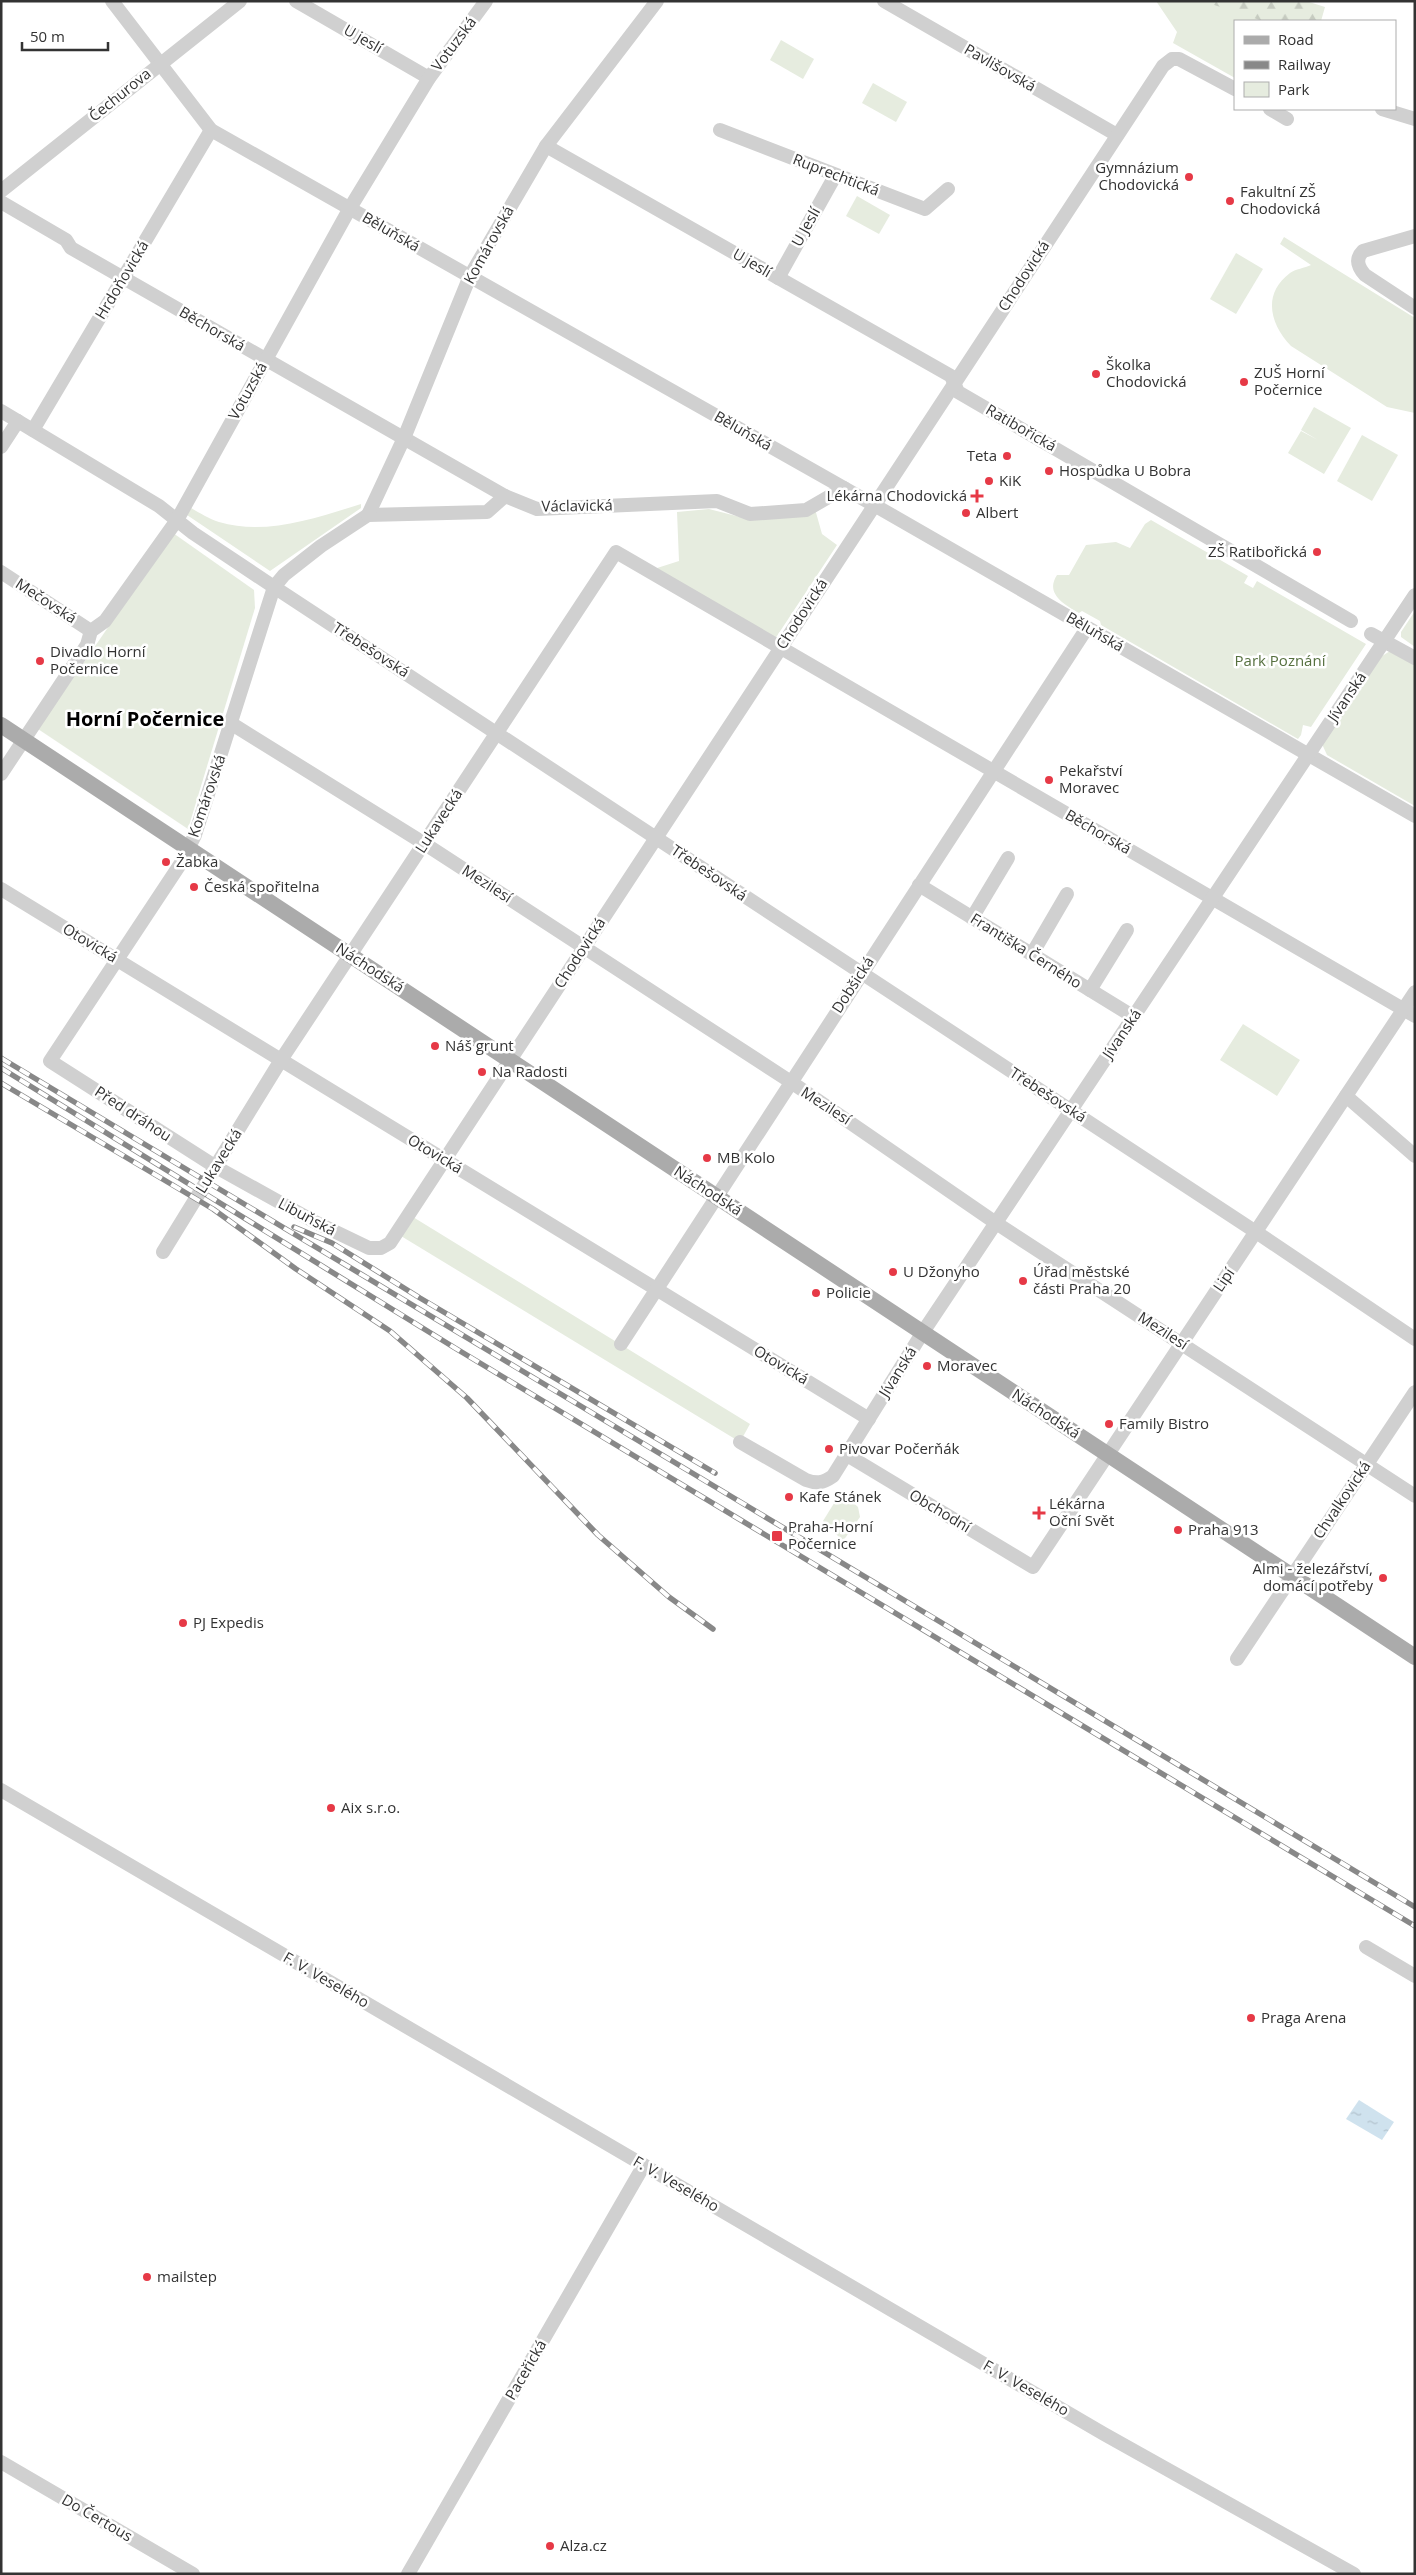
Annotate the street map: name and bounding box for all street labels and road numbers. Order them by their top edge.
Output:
street label: Votuzská [426,12,480,75]
street label: U jeslí [340,19,388,58]
street label: Pavlišovská [961,39,1040,96]
street label: Čechurova [84,63,155,125]
street label: Ruprechtická [790,148,882,200]
street label: Komárovská [458,202,518,287]
street label: U Jeslí [786,202,825,250]
street label: Běluňská [359,207,424,256]
street label: Hrdoňovická [90,236,152,322]
street label: Chodovická [993,236,1053,315]
street label: U jeslí [729,243,777,282]
street label: Běchorská [176,301,249,355]
street label: Votuzská [223,358,271,423]
street label: Ratibořická [983,399,1060,455]
street label: Běluňská [711,406,776,455]
street label: Václavická [541,494,613,516]
street label: Mečovská [12,573,81,627]
street label: Chodovická [771,574,831,653]
street label: Běluňská [1063,607,1128,656]
street label: Třebešovská [329,617,414,681]
street label: Jívanská [1321,668,1370,727]
street label: Komárovská [183,752,230,840]
street label: Lukavecká [410,785,466,856]
street label: Běchorská [1062,804,1135,858]
street label: Třebešovská [668,839,751,905]
street label: Mezilesí [459,860,517,907]
street label: Františka Černého [967,908,1086,992]
street label: Chodovická [549,913,609,992]
street label: Otovická [59,918,122,966]
street label: Náchodská [333,938,409,997]
street label: Dobšická [827,952,878,1016]
street label: Jívanská [1096,1005,1145,1064]
street label: Třebešovská [1006,1062,1091,1126]
street label: Před dráhou [91,1081,176,1145]
street label: Mezilesí [798,1082,856,1129]
street label: Lukavecká [190,1124,246,1197]
street label: Otovická [404,1129,467,1177]
street label: Náchodská [671,1161,747,1220]
street label: Libuňská [275,1193,340,1240]
street label: Lipí [1208,1263,1239,1295]
street label: Mezilesí [1135,1307,1193,1354]
street label: Otovická [750,1340,813,1388]
street label: Jívanská [873,1342,921,1402]
street label: Náchodská [1009,1384,1085,1443]
street label: Chvalkovická [1308,1457,1375,1542]
street label: Obchodní [906,1484,976,1537]
street label: F. V. Veselého [280,1947,373,2012]
street label: F. V. Veselého [630,2151,723,2216]
street label: Paceřická [500,2336,550,2403]
street label: F. V. Veselého [980,2355,1073,2420]
street label: Do Čertous [58,2489,137,2545]

